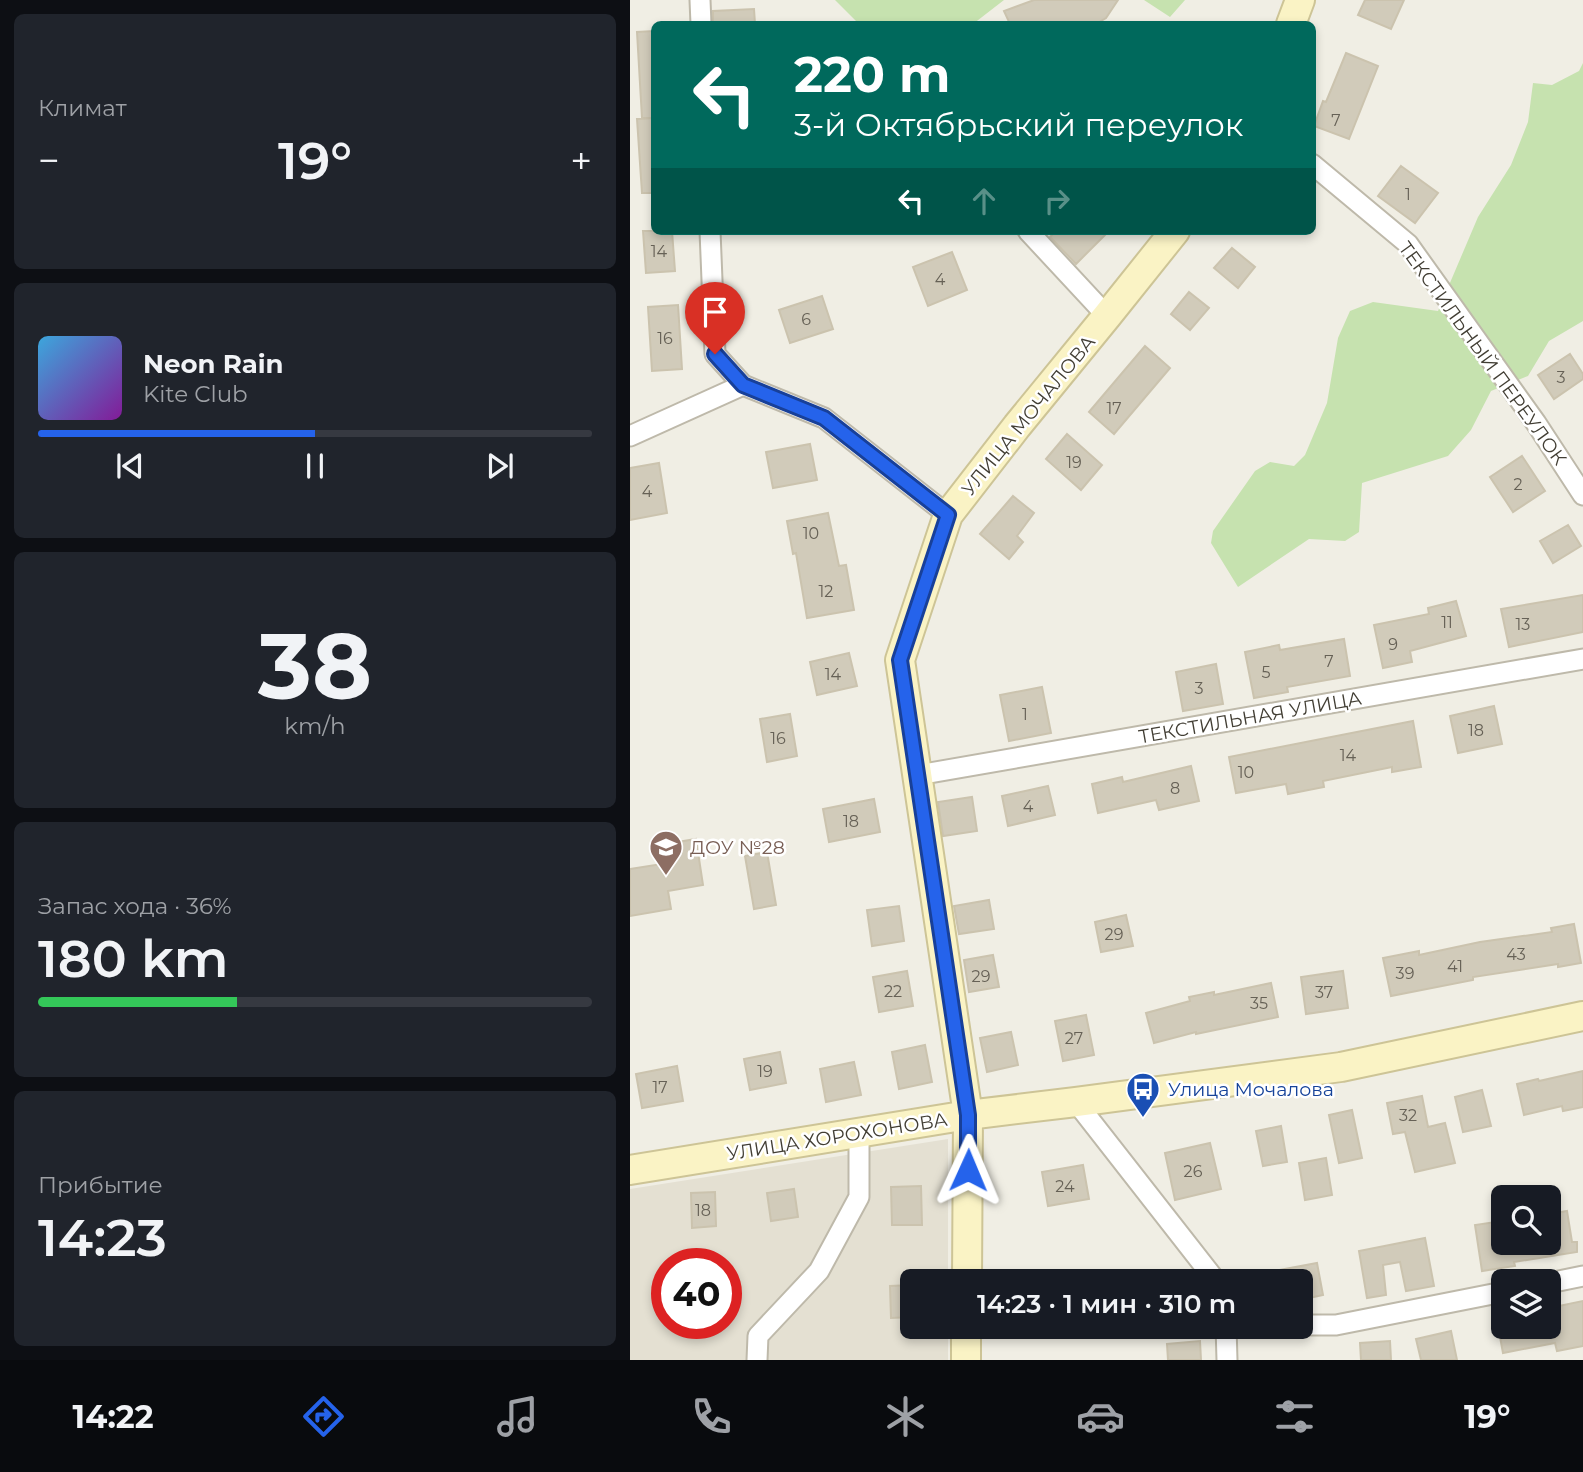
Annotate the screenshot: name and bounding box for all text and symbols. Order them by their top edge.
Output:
text: 220 m [794,45,950,104]
icon: left [679,49,770,140]
text: Климат [38,94,127,122]
text: 3-й Октябрьский переулок [794,105,1243,144]
house number: 7 [1331,111,1341,130]
text: 19° [278,129,352,192]
text: − [38,137,60,184]
text: + [570,137,592,184]
icon: left [892,182,930,220]
icon: ahead [965,182,1003,220]
icon: right [1038,182,1076,220]
house number: 1 [1405,185,1411,204]
street label: ТЕКСТИЛЬНЫЙ ПЕРЕУЛОК [1394,237,1571,469]
house number: 14 [651,242,668,261]
house number: 4 [935,270,946,289]
pin [685,282,745,354]
icon: arrive [696,293,734,331]
house number: 6 [801,310,811,329]
house number: 16 [657,329,673,348]
street label: УЛИЦА МОЧАЛОВА [957,331,1100,500]
text: Neon Rain [143,348,284,380]
house number: 3 [1556,368,1566,387]
text: Kite Club [143,380,248,408]
house number: 17 [1106,399,1122,418]
icon: previous [111,447,149,485]
icon: pause [296,447,334,485]
icon: next [481,447,519,485]
house number: 19 [1066,453,1082,472]
house number: 2 [1513,475,1523,494]
house number: 4 [642,482,653,501]
house number: 10 [803,524,819,543]
house number: 12 [819,582,833,601]
text: 38 [258,611,372,722]
house number: 11 [1441,613,1453,632]
house number: 13 [1516,615,1530,634]
house number: 9 [1388,635,1398,654]
house number: 7 [1324,652,1334,671]
house number: 5 [1261,663,1271,682]
house number: 14 [825,665,842,684]
house number: 3 [1194,679,1204,698]
street label: ТЕКСТИЛЬНАЯ УЛИЦА [1137,687,1363,748]
house number: 1 [1022,705,1028,724]
text: km/h [284,712,346,740]
house number: 18 [1468,721,1484,740]
house number: 16 [770,729,786,748]
house number: 14 [1340,746,1357,765]
house number: 10 [1238,763,1254,782]
house number: 8 [1170,779,1180,798]
house number: 4 [1023,797,1034,816]
house number: 18 [843,812,859,831]
school or university icon: ДОУ №28 [647,828,685,877]
place label: ДОУ №28 [690,836,785,859]
text: Запас хода · 36% [38,892,232,920]
house number: 29 [1105,925,1123,944]
text: 180 km [38,927,229,990]
house number: 43 [1506,945,1526,964]
house number: 41 [1447,957,1463,976]
house number: 39 [1396,964,1414,983]
house number: 29 [972,967,990,986]
house number: 22 [884,982,902,1001]
house number: 37 [1315,983,1333,1002]
house number: 35 [1250,994,1268,1013]
house number: 27 [1065,1029,1083,1048]
house number: 19 [757,1062,773,1081]
bus stop icon: Улица Мочалова [1124,1070,1162,1119]
house number: 17 [652,1078,668,1097]
place label: Улица Мочалова [1168,1078,1334,1101]
house number: 32 [1399,1106,1417,1125]
street label: УЛИЦА ХОРОХОНОВА [725,1108,949,1165]
position arrow [931,1133,1005,1207]
house number: 26 [1184,1162,1203,1181]
text: Прибытие [38,1171,163,1199]
house number: 24 [1055,1177,1075,1196]
map controls [1491,1185,1561,1339]
button: search [1491,1185,1561,1255]
house number: 18 [695,1201,711,1220]
text: 14:23 [38,1206,167,1269]
speed limit sign: 40 [651,1248,742,1339]
button: layers [1491,1269,1561,1339]
text: 14:23 · 1 мин · 310 m [977,1288,1236,1320]
icon: directions [299,1392,348,1441]
icon: music [493,1392,542,1441]
icon: phone [687,1392,736,1441]
icon: climate [881,1392,930,1441]
icon: car [1076,1392,1125,1441]
icon: filters [1270,1392,1319,1441]
text: 14:22 [73,1397,154,1436]
text: 19° [1464,1397,1510,1436]

